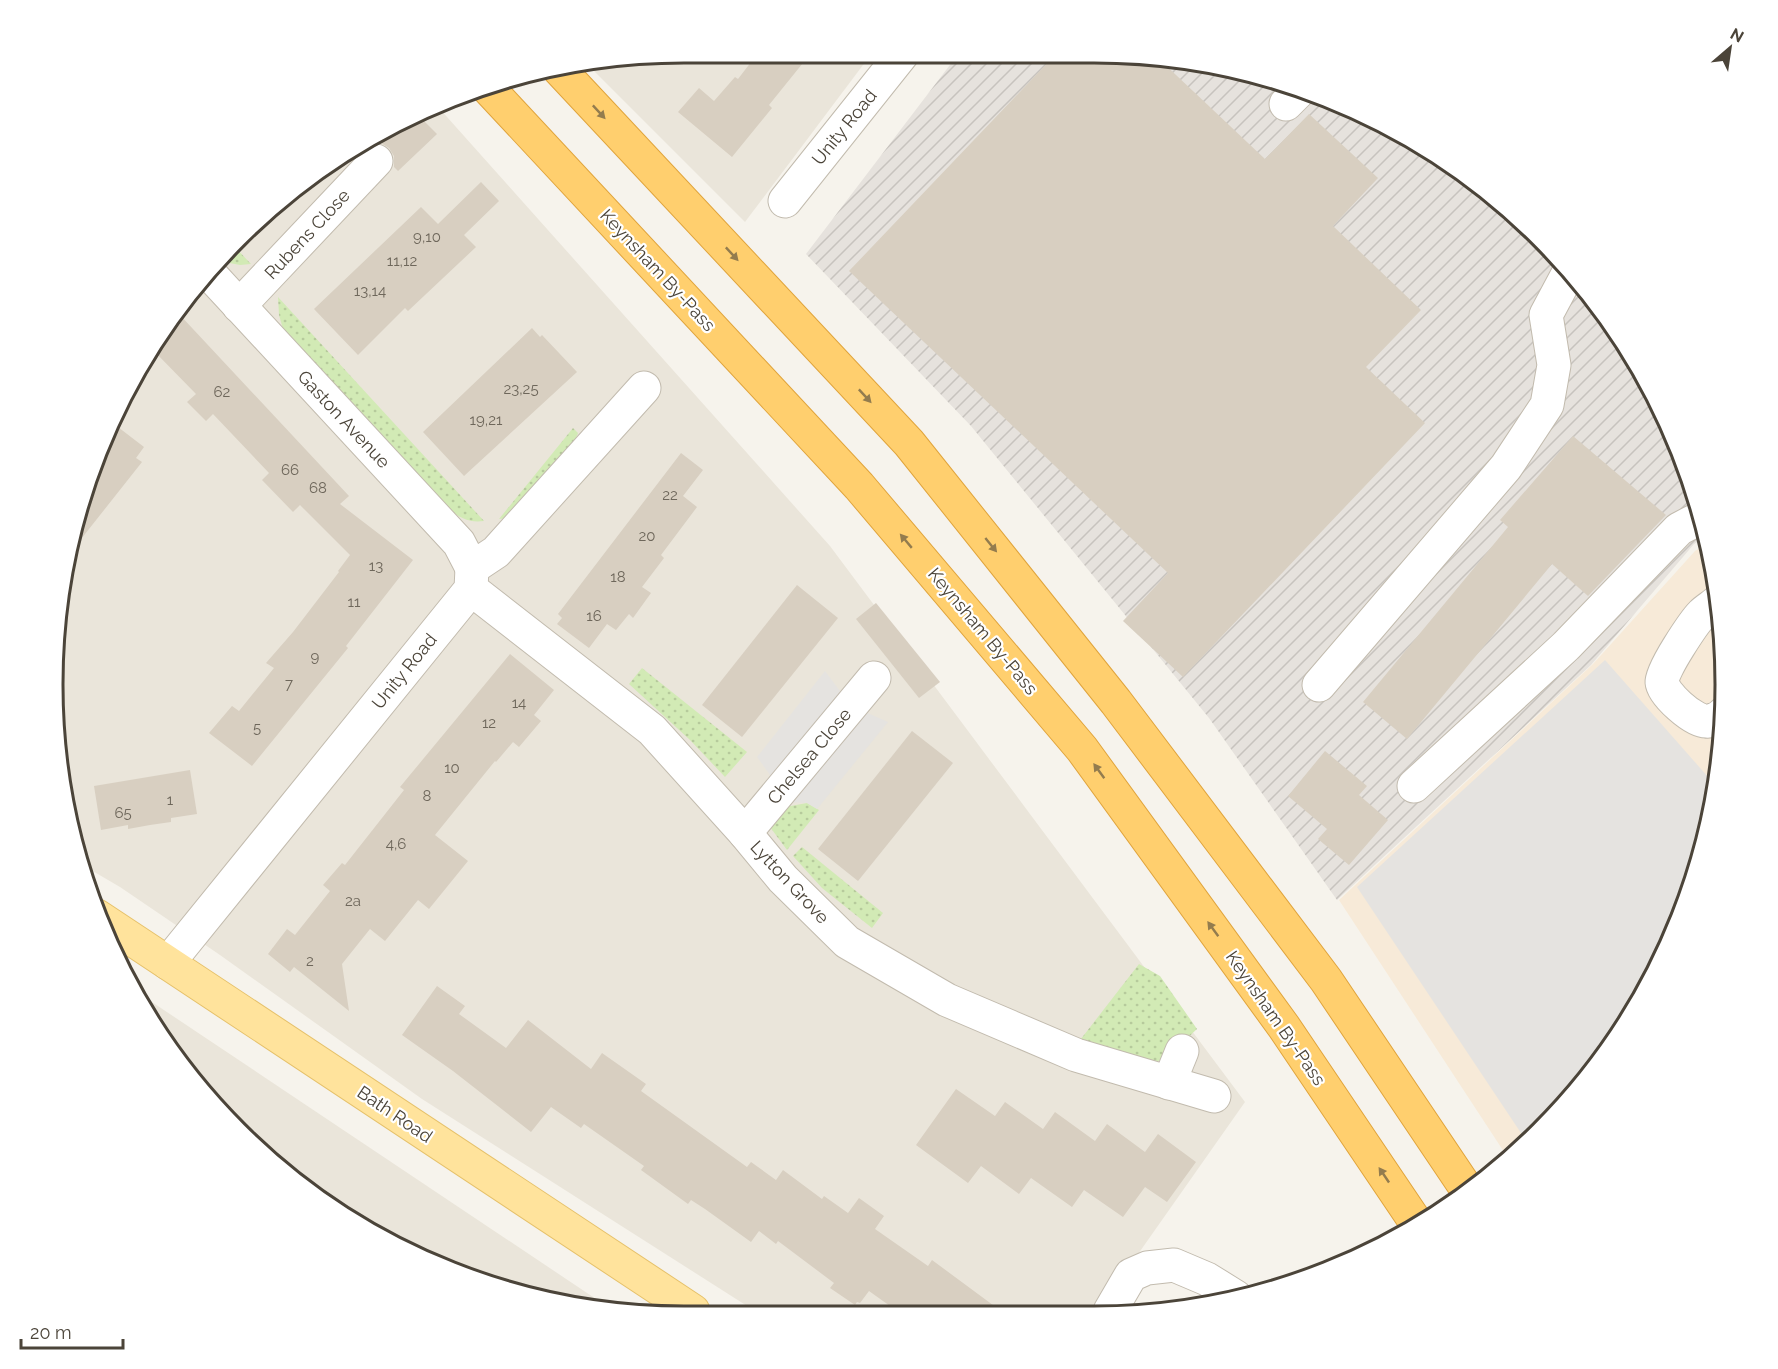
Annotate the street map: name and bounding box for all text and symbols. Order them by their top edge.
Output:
north arrow [1700,18,1760,78]
text: N [1727,24,1747,47]
street label: Unity Road [807,85,881,169]
one-way arrow [592,104,606,119]
street label: Rubens Close [260,184,354,283]
street label: Keynsham By-Pass [596,205,720,336]
house number: 9,10 [413,228,441,246]
one-way arrow [725,246,738,261]
house number: 11,12 [387,252,417,270]
house number: 13,14 [354,282,386,300]
street label: Gaston Avenue [293,366,395,472]
house number: 23,25 [503,380,539,398]
house number: 62 [214,383,231,401]
one-way arrow [858,389,872,403]
house number: 19,21 [470,411,503,429]
house number: 66 [281,461,299,479]
house number: 68 [309,479,327,497]
house number: 22 [662,486,678,504]
house number: 20 [639,527,656,545]
one-way arrow [900,534,913,549]
one-way arrow [984,538,997,553]
house number: 13 [369,557,383,575]
street label: Keynsham By-Pass [924,563,1042,699]
house number: 18 [610,568,626,586]
house number: 11 [348,593,361,611]
house number: 16 [586,607,602,625]
street label: Unity Road [367,629,441,713]
house number: 9 [311,648,320,666]
house number: 7 [285,675,293,693]
house number: 14 [512,694,526,712]
street label: Chelsea Close [763,703,856,808]
house number: 12 [482,714,496,732]
house number: 5 [253,719,261,737]
house number: 10 [444,759,460,777]
one-way arrow [1093,764,1105,779]
house number: 8 [423,787,432,805]
house number: 1 [167,791,174,809]
house number: 65 [114,804,132,822]
house number: 4,6 [386,835,406,853]
street label: Lytton Grove [746,836,834,928]
house number: 2a [345,892,361,910]
one-way arrow [1207,921,1219,937]
street label: Keynsham By-Pass [1222,947,1330,1089]
house number: 2 [306,952,314,970]
street label: Bath Road [353,1081,437,1147]
one-way arrow [1379,1167,1390,1183]
scale bar [21,1312,123,1350]
text: 20 m [30,1322,72,1343]

